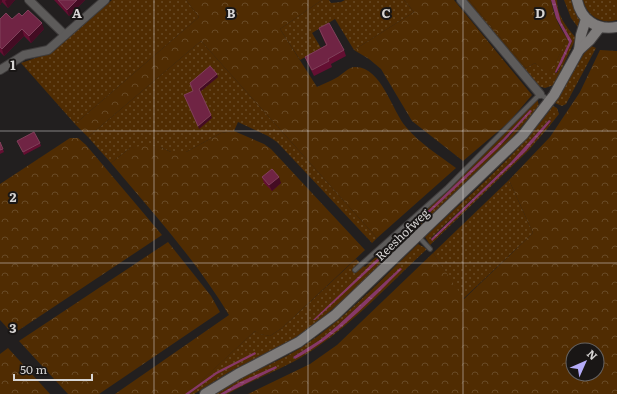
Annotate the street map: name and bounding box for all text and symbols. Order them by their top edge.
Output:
text: A [72,3,82,22]
text: B [227,3,236,22]
text: C [381,3,391,22]
text: D [535,3,545,22]
text: 1 [10,55,16,74]
text: 2 [10,187,17,206]
street label: Reeshofweg [371,203,433,264]
text: 3 [9,318,17,337]
north arrow [565,342,605,382]
text: N [584,345,602,363]
scale bar [14,356,92,382]
text: 50 m [20,360,47,378]

